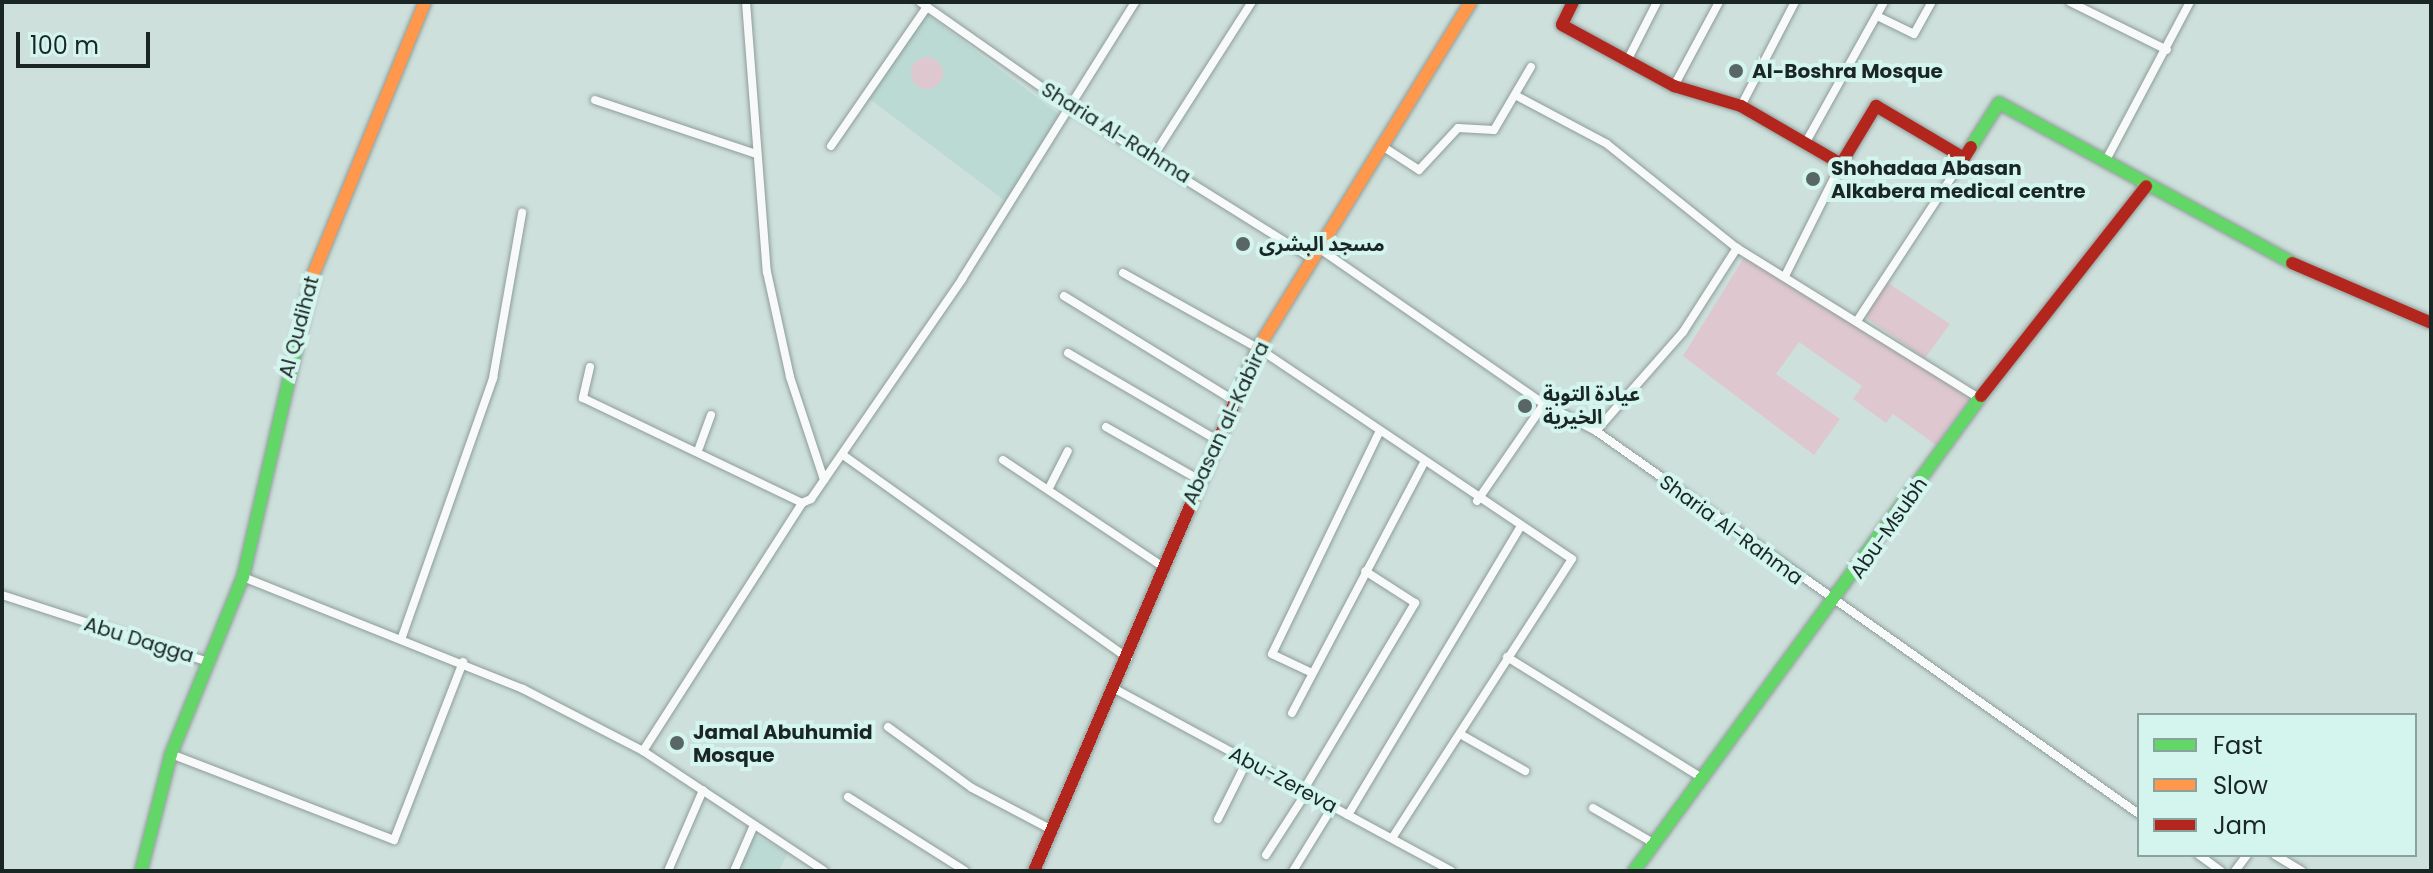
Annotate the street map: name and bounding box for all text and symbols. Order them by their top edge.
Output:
scale bar [20,16,154,66]
text: 100 m [30,29,99,62]
place label: Al-Boshra Mosque [1752,59,1943,83]
marker: Al-Boshra Mosque [1727,62,1745,80]
street label: Sharia Al-Rahma [1037,77,1195,189]
place label: Shohadaa Abasan Alkabera medical centre [1831,156,2086,203]
marker: Shohadaa Abasan Alkabera medical centre [1802,168,1824,190]
place label: مسجد البشرى [1259,232,1385,256]
marker: مسجد البشرى [1234,235,1252,253]
street label: Al Qudihat [274,274,324,380]
street label: Abasan al-Kabira [1178,338,1274,508]
place label: عيادة التوبة الخيرية [1543,382,1640,429]
marker: عيادة التوبة الخيرية [1514,395,1536,417]
street label: Sharia Al-Rahma [1655,470,1807,590]
street label: Abu-Msubh [1845,473,1933,583]
street label: Abu Dagga [81,612,197,668]
legend [2137,713,2417,857]
place label: Jamal Abuhumid Mosque [693,720,872,767]
text: Fast [2213,729,2263,762]
marker: Jamal Abuhumid Mosque [668,734,686,752]
street label: Abu-Zereva [1225,742,1341,818]
text: Slow [2213,769,2268,802]
text: Jam [2213,809,2267,842]

